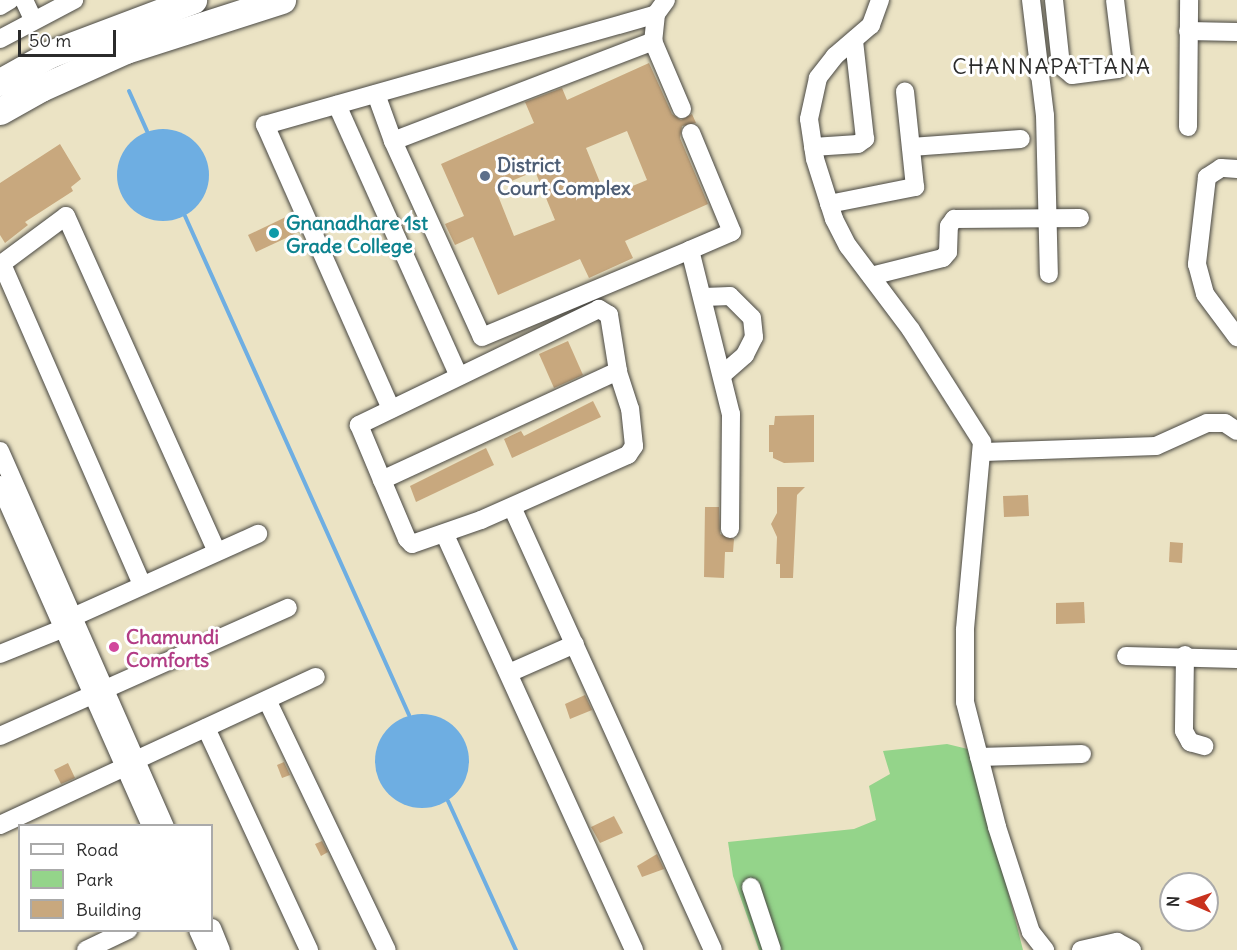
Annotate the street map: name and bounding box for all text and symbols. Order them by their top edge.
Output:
scale bar [21,18,118,56]
text: 50 m [29,29,71,52]
district label: CHANNAPATTANA [952,54,1152,80]
place label: District Court Complex [497,152,631,199]
marker: District Court Complex [478,169,492,183]
place label: Gnanadhare 1st Grade College [286,210,428,257]
marker: Gnanadhare 1st Grade College [267,226,281,240]
place label: Chamundi Comforts [126,624,219,671]
marker: Chamundi Comforts [107,640,121,654]
legend [18,824,213,932]
text: Road [76,838,118,861]
text: Park [76,868,113,891]
north arrow [1159,872,1219,932]
text: N [1163,896,1183,907]
text: Building [76,898,141,921]

